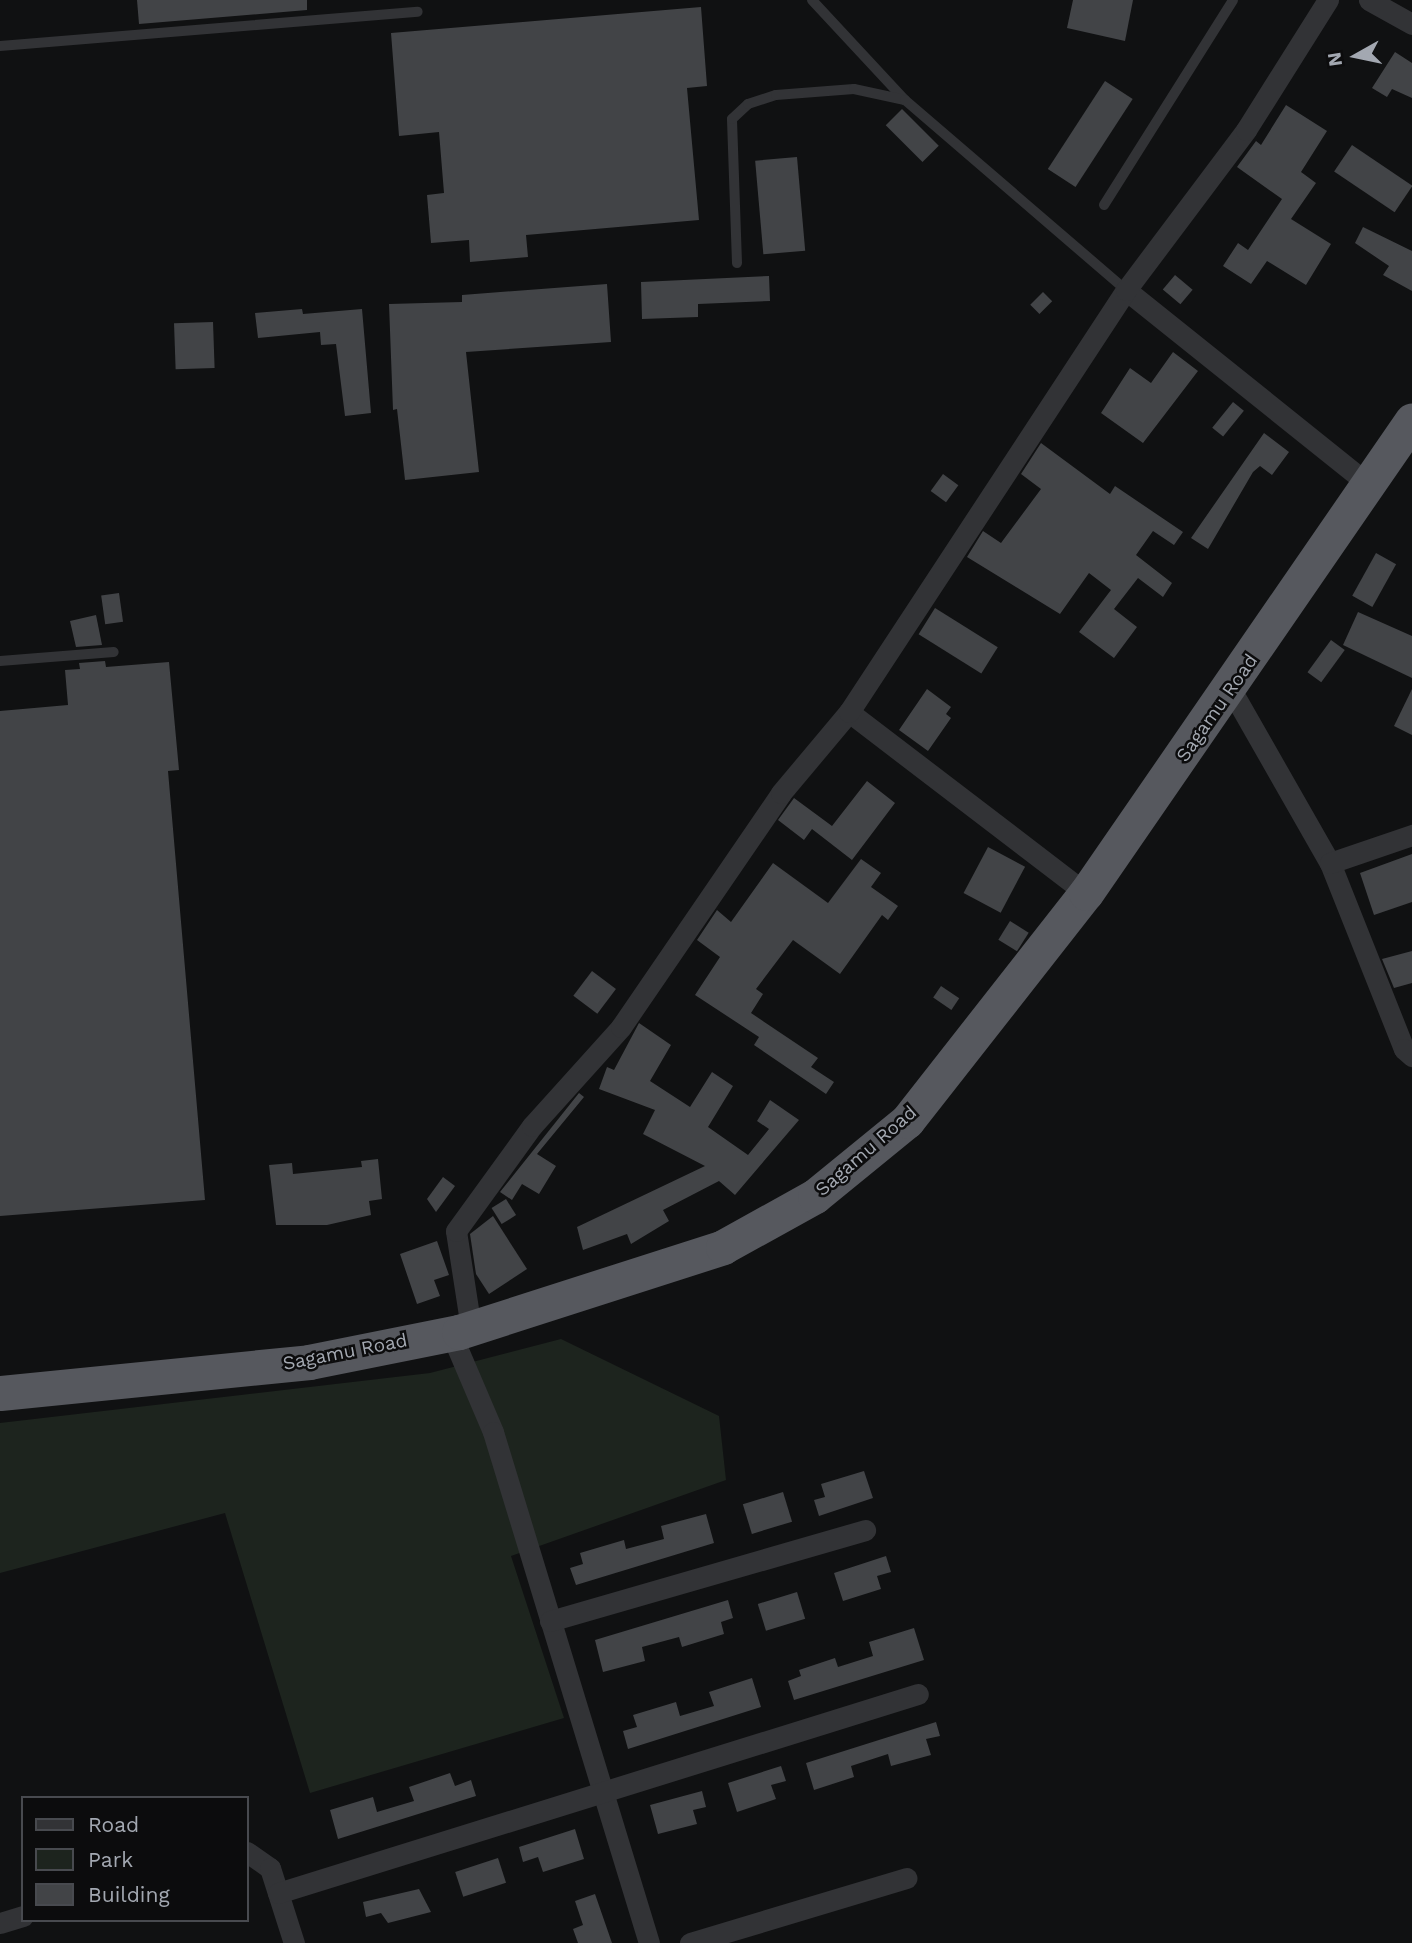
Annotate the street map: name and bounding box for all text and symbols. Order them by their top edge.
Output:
north arrow [1321,21,1391,91]
text: N [1322,51,1347,68]
street label: Sagamu Road [1171,650,1263,766]
street label: Sagamu Road [811,1101,921,1201]
street label: Sagamu Road [281,1329,409,1375]
legend [21,1796,248,1922]
text: Road [88,1812,139,1837]
text: Park [88,1847,133,1872]
text: Building [88,1882,170,1907]

